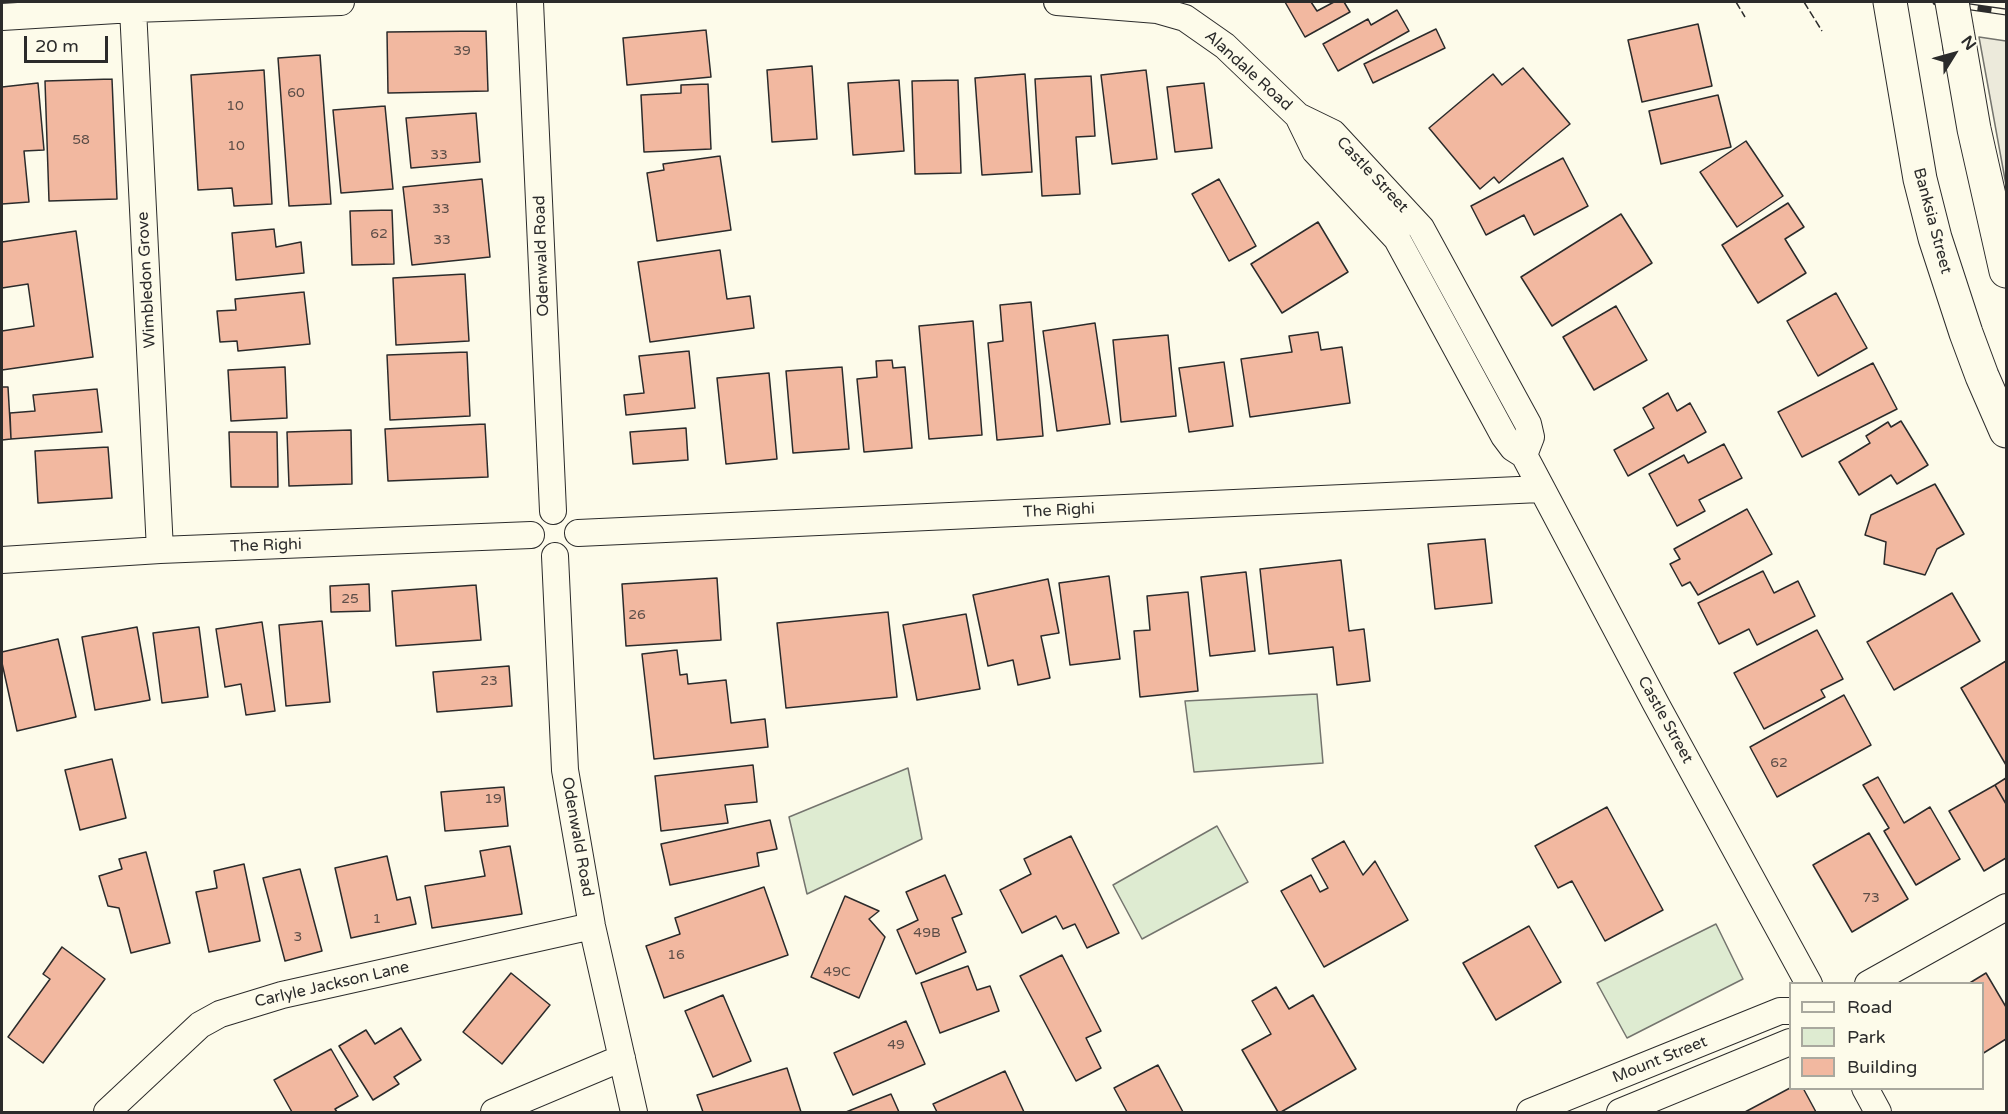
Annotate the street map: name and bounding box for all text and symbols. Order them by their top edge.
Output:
scale bar [27,24,111,62]
north arrow [1924,24,1984,84]
street label: Alandale Road [1200,27,1296,115]
text: N [1957,32,1980,54]
text: 20 m [35,35,79,57]
house number: 39 [453,43,471,59]
house number: 60 [287,85,305,101]
house number: 10 [226,98,244,114]
house number: 58 [72,132,90,148]
street label: Castle Street [1332,133,1412,217]
house number: 10 [227,138,245,154]
house number: 33 [430,147,448,163]
street label: Banksia Street [1909,166,1955,276]
street label: Odenwald Road [530,195,554,317]
house number: 33 [432,201,450,217]
street label: Wimbledon Grove [134,211,160,349]
house number: 62 [370,226,388,242]
house number: 33 [433,232,451,248]
street label: The Righi [1023,500,1095,522]
street label: The Righi [230,535,302,557]
house number: 25 [341,591,359,607]
house number: 26 [628,607,646,623]
house number: 23 [480,673,498,689]
street label: Castle Street [1633,673,1697,767]
house number: 62 [1770,755,1788,771]
street label: Odenwald Road [557,776,597,898]
house number: 19 [484,791,502,807]
house number: 73 [1862,890,1880,906]
house number: 1 [373,911,381,927]
house number: 49B [913,925,941,941]
house number: 3 [294,929,302,945]
house number: 16 [667,947,685,963]
street label: Carlyle Jackson Lane [253,958,411,1012]
house number: 49C [823,964,851,980]
legend [1789,982,1984,1090]
text: Road [1847,996,1892,1018]
text: Park [1847,1026,1885,1048]
street label: Mount Street [1610,1032,1710,1088]
house number: 49 [887,1037,905,1053]
text: Building [1847,1056,1917,1078]

